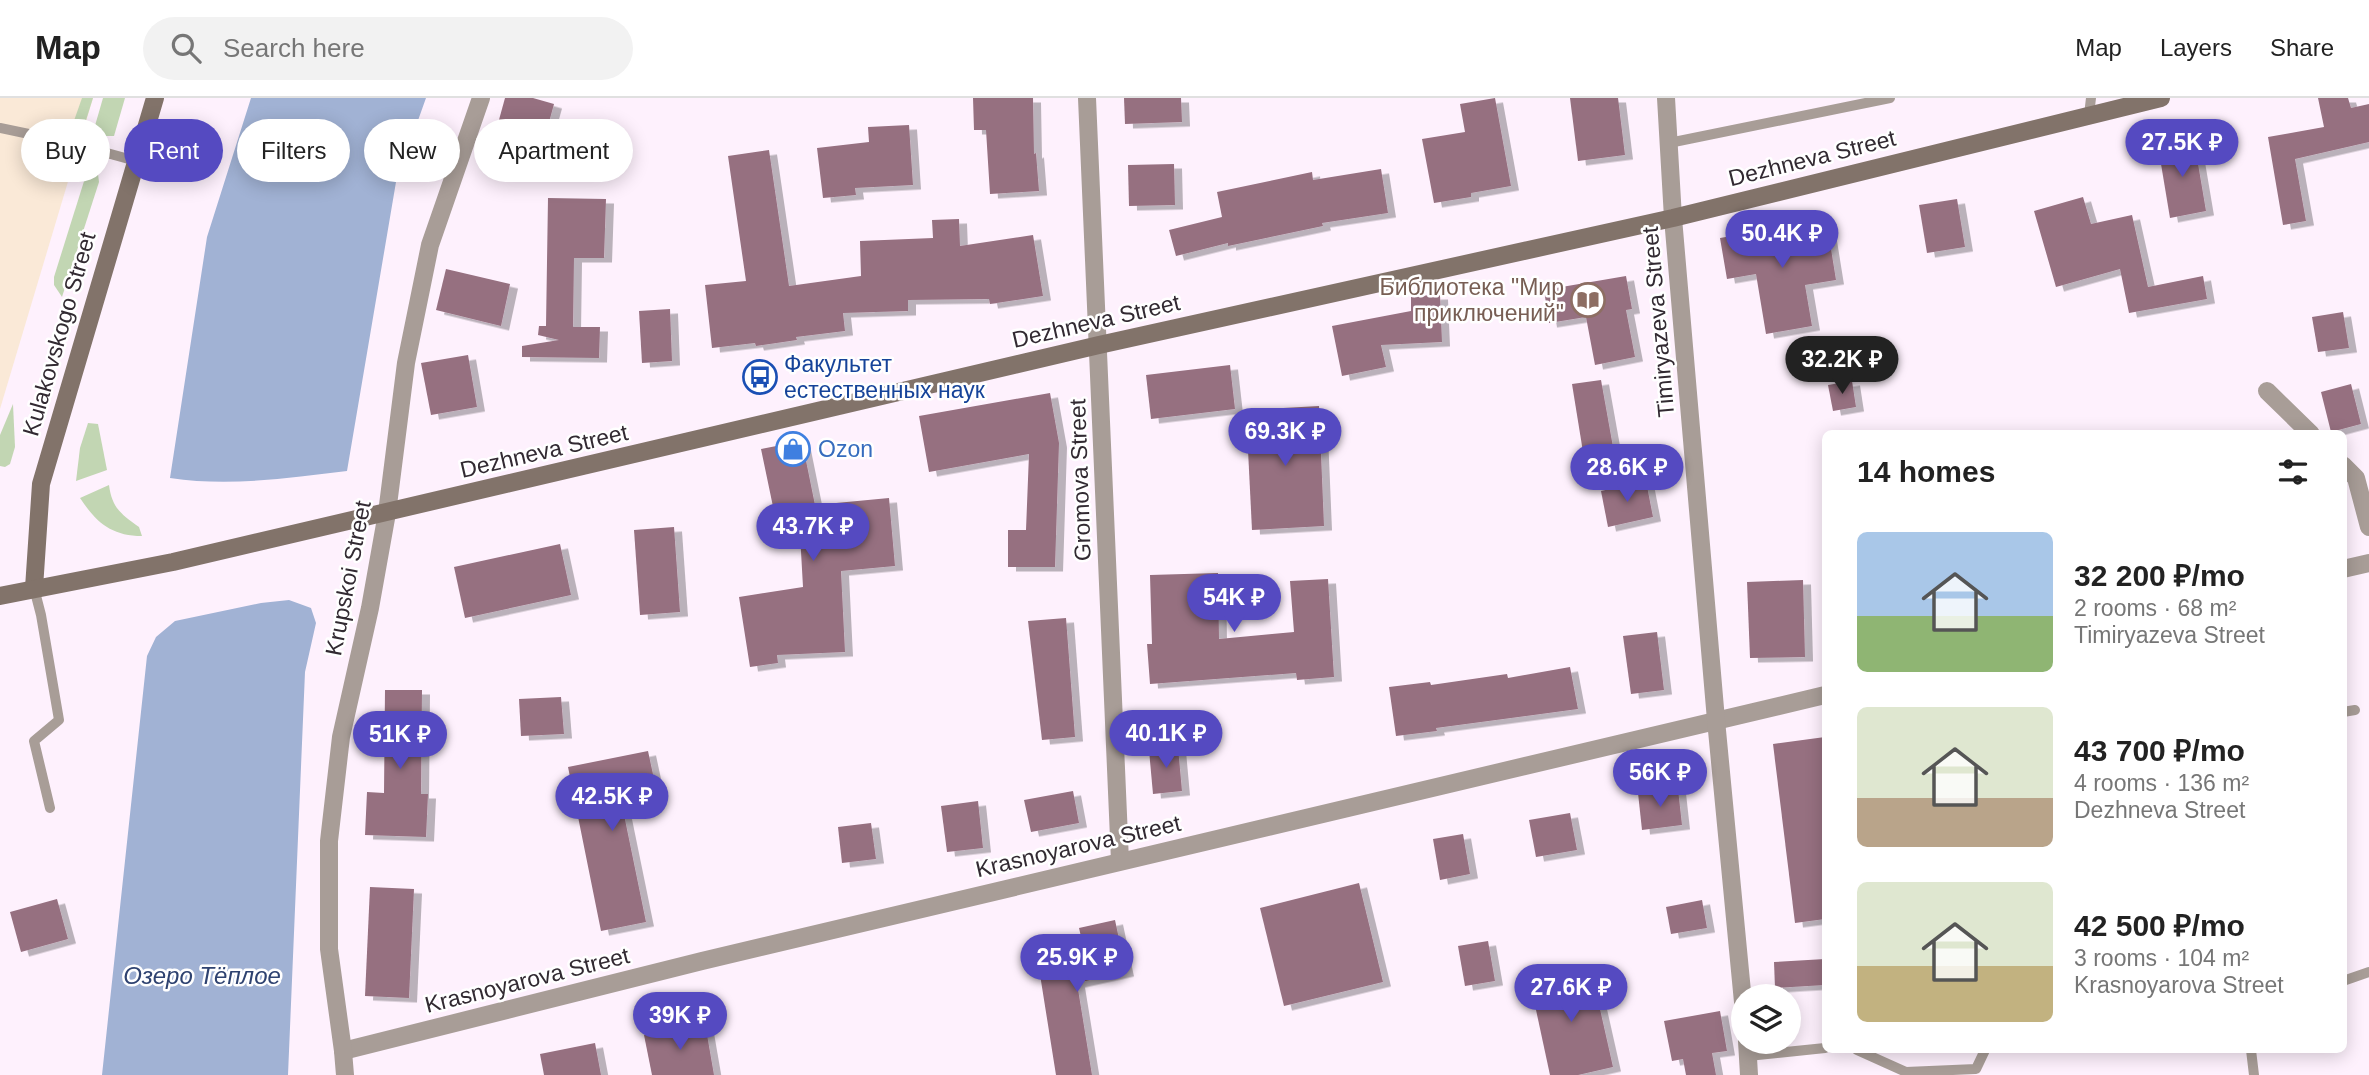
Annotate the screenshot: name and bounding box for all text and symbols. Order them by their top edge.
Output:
search box [143,17,633,80]
text: Map [35,29,101,66]
icon: search [167,29,205,67]
text: Search here [223,33,365,63]
text: Map [2075,34,2122,61]
text: Layers [2160,34,2232,61]
text: Share [2270,34,2334,61]
chip: Buy [21,119,110,182]
chip: Rent [124,119,223,182]
chip: Filters [237,119,350,182]
chip: New [364,119,460,182]
chip: Apartment [474,119,633,182]
pin: 27.5K ₽ [2117,120,2247,179]
street label: Dezhneva Street [1726,125,1899,191]
text: 27.5K ₽ [2141,129,2223,155]
pin: 50.4K ₽ [1717,211,1847,270]
text: 50.4K ₽ [1741,220,1823,246]
street label: Timiryazeva Street [1637,225,1679,418]
street label: Kulakovskogo Street [17,228,101,439]
place label: Библиотека "Мир приключений" [1380,274,1564,326]
library icon: Библиотека "Мир приключений" [1569,281,1607,319]
street label: Dezhneva Street [1010,289,1183,353]
pin: 32.2K ₽ [1777,336,1907,396]
text: 32.2K ₽ [1801,346,1883,372]
place label: Факультет естественных наук [784,351,986,403]
bus stop icon: Факультет естественных наук [741,358,779,396]
street label: Gromova Street [1064,398,1096,562]
pin: 69.3K ₽ [1220,408,1350,468]
text: 69.3K ₽ [1244,418,1326,444]
street label: Dezhneva Street [458,419,631,483]
shop icon: Ozon [774,430,812,468]
place label: Ozon [818,436,873,462]
pin: 28.6K ₽ [1562,444,1692,504]
icon: filters [2274,453,2312,491]
text: 28.6K ₽ [1586,454,1668,480]
text: 14 homes [1857,455,1995,488]
street label: Krupskoi Street [320,498,376,658]
pin: 43.7K ₽ [748,504,878,563]
text: 43.7K ₽ [772,513,854,539]
text: 32 200 ₽/mo [2074,559,2245,592]
icon: home [1913,560,1997,644]
pin: 54K ₽ [1185,574,1283,634]
text: 54K ₽ [1203,584,1265,610]
text: 2 rooms · 68 m² [2074,595,2236,621]
text: Timiryazeva Street [2074,622,2265,648]
pin: 40.1K ₽ [1101,710,1231,770]
pin: 51K ₽ [351,712,449,771]
text: 40.1K ₽ [1125,720,1207,746]
text: 51K ₽ [369,721,431,747]
text: 43 700 ₽/mo [2074,734,2245,767]
icon: home [1913,735,1997,819]
pin: 56K ₽ [1611,750,1709,809]
text: 56K ₽ [1629,759,1691,785]
text: 4 rooms · 136 m² [2074,770,2249,796]
pin: 42.5K ₽ [547,774,677,833]
text: 42.5K ₽ [571,783,653,809]
text: Dezhneva Street [2074,797,2245,823]
street label: Krasnoyarova Street [973,810,1184,882]
text: 42 500 ₽/mo [2074,909,2245,942]
icon: home [1913,910,1997,994]
pin: 25.9K ₽ [1012,934,1142,994]
street label: Krasnoyarova Street [422,942,632,1018]
text: 25.9K ₽ [1036,944,1118,970]
text: 3 rooms · 104 m² [2074,945,2249,971]
water label: Озеро Тёплое [123,962,281,989]
pin: 27.6K ₽ [1506,964,1636,1024]
text: Krasnoyarova Street [2074,972,2284,998]
text: 27.6K ₽ [1530,974,1612,1000]
map controls [1731,984,1801,1054]
button: layers [1731,984,1801,1054]
pin: 39K ₽ [631,992,729,1052]
text: 39K ₽ [649,1002,711,1028]

